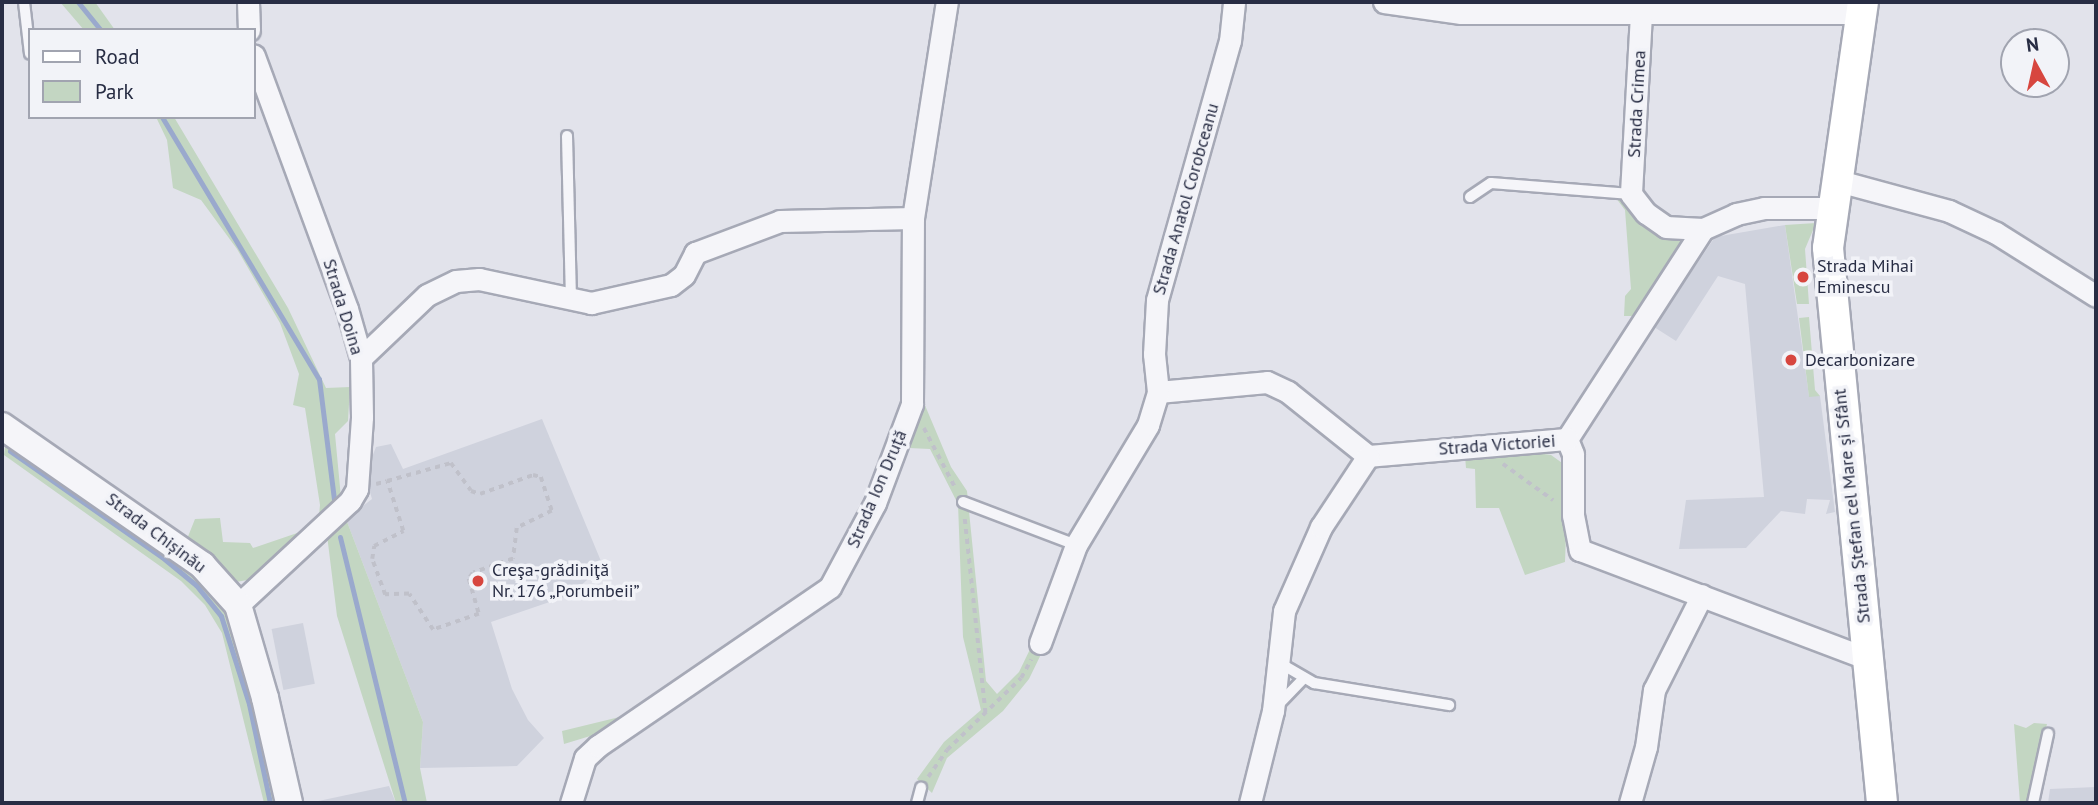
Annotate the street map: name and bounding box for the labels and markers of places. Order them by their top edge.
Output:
place label: Strada Mihai Eminescu [1817,256,1914,298]
marker: Strada Mihai Eminescu [1795,269,1811,285]
place label: Decarbonizare [1805,349,1915,371]
marker: Decarbonizare [1783,352,1799,368]
place label: Creşa-grădiniţă Nr. 176 „Porumbeii” [492,560,642,602]
marker: Creşa-grădiniţă Nr. 176 „Porumbeii” [470,573,486,589]

